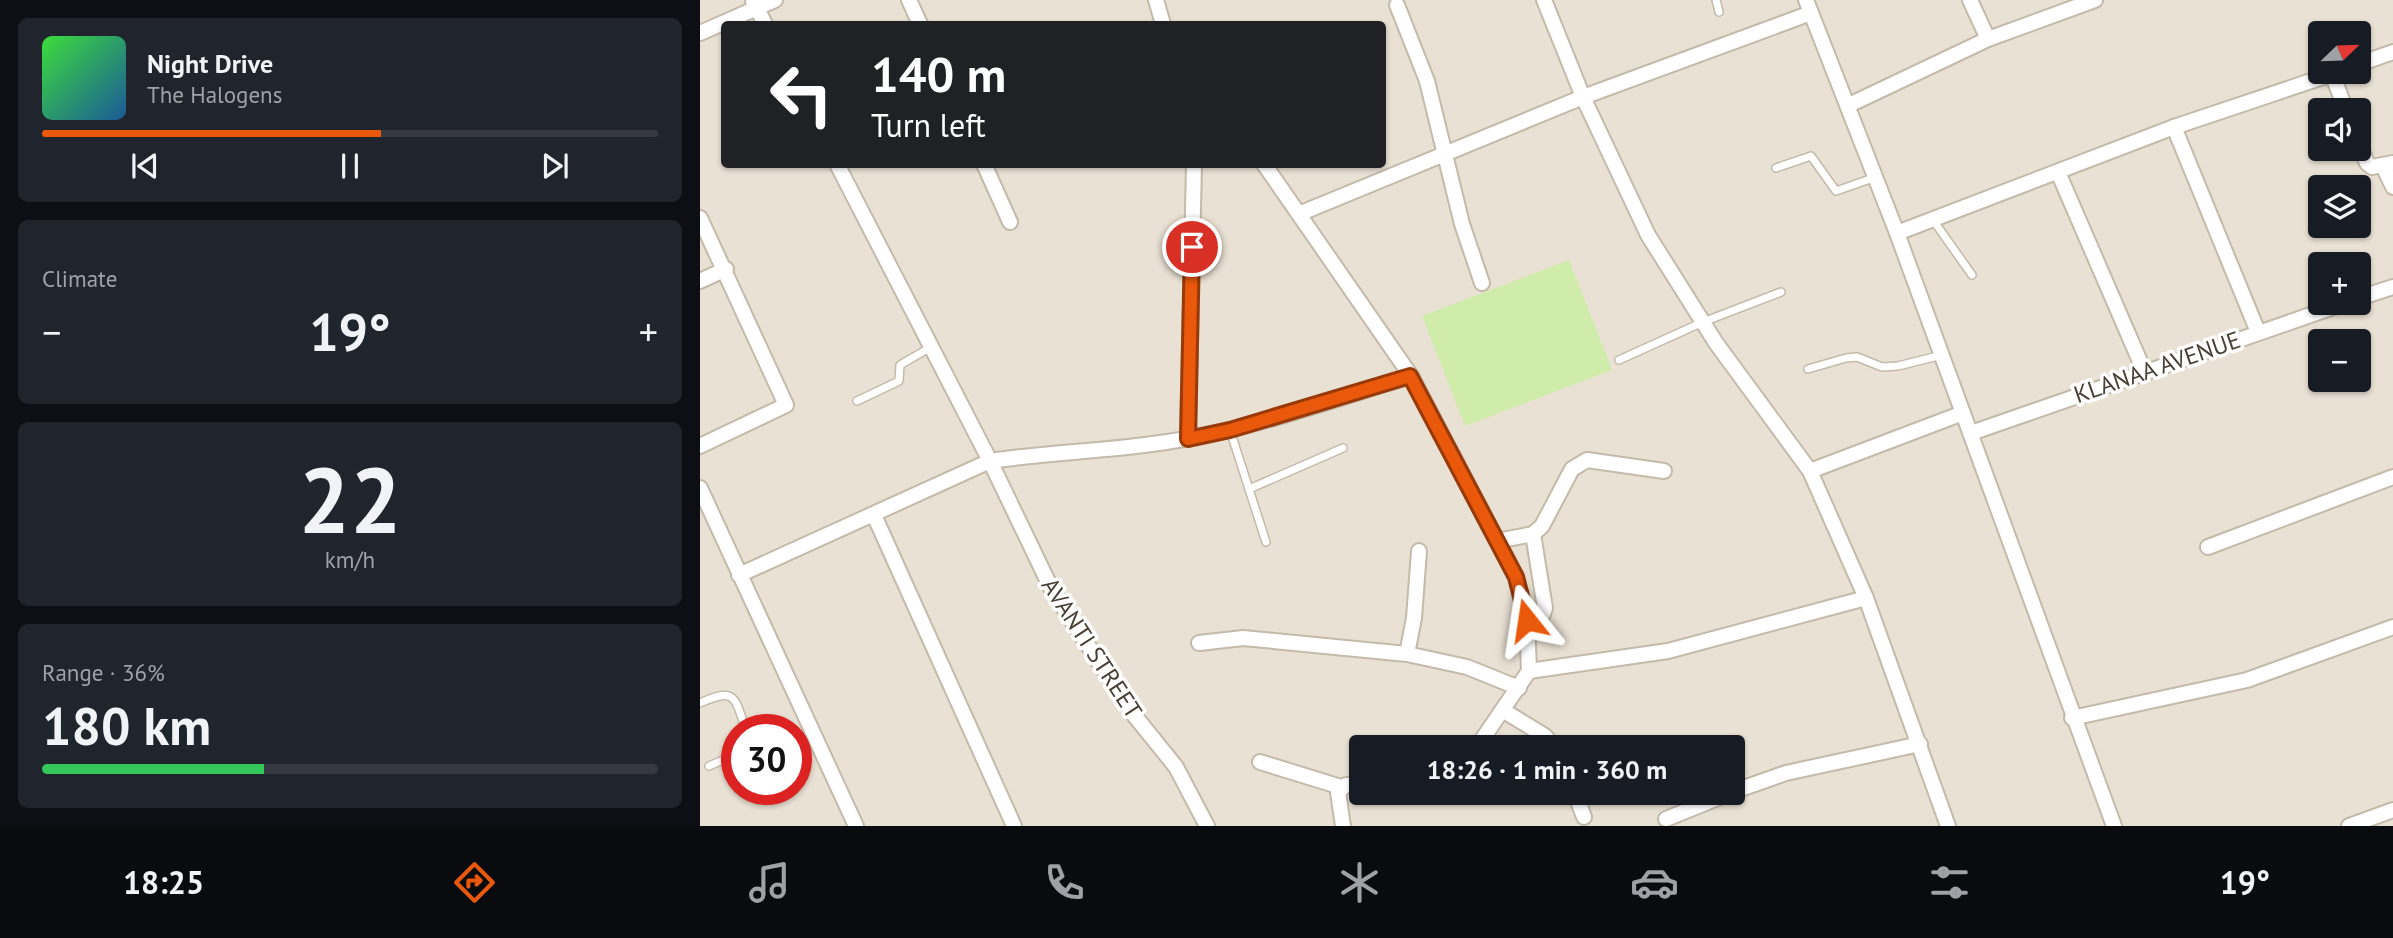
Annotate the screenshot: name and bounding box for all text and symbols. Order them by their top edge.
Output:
north arrow [2308,21,2371,84]
map controls [2308,21,2371,392]
text: 140 m [871,42,1006,106]
text: Night Drive [147,47,273,80]
icon: left [756,49,847,140]
text: The Halogens [147,80,282,109]
button: sound [2308,98,2371,161]
text: Turn left [871,104,986,146]
icon: previous [126,147,164,185]
icon: pause [331,147,369,185]
icon: next [536,147,574,185]
button: layers [2308,175,2371,238]
pin [1162,217,1222,277]
icon: arrive [1173,228,1211,266]
button: + [2308,252,2371,315]
text: Climate [42,264,117,293]
text: 19° [309,298,391,365]
text: − [42,307,61,356]
text: + [639,307,658,356]
street label: KLANAA AVENUE [2070,324,2244,410]
button: − [2308,329,2371,392]
text: 22 [298,440,402,558]
text: km/h [325,545,375,574]
street label: AVANTI STREET [1035,572,1149,724]
position arrow [1490,583,1564,657]
text: Range · 36% [42,658,165,687]
text: 180 km [42,692,211,759]
speed limit sign: 30 [721,714,812,805]
text: 18:26 · 1 min · 360 m [1427,753,1667,786]
icon: directions [450,858,499,907]
icon: music [745,858,794,907]
icon: phone [1040,858,1089,907]
icon: climate [1335,858,1384,907]
icon: car [1630,858,1679,907]
icon: filters [1925,858,1974,907]
text: 18:25 [123,861,204,903]
text: 19° [2220,861,2270,903]

